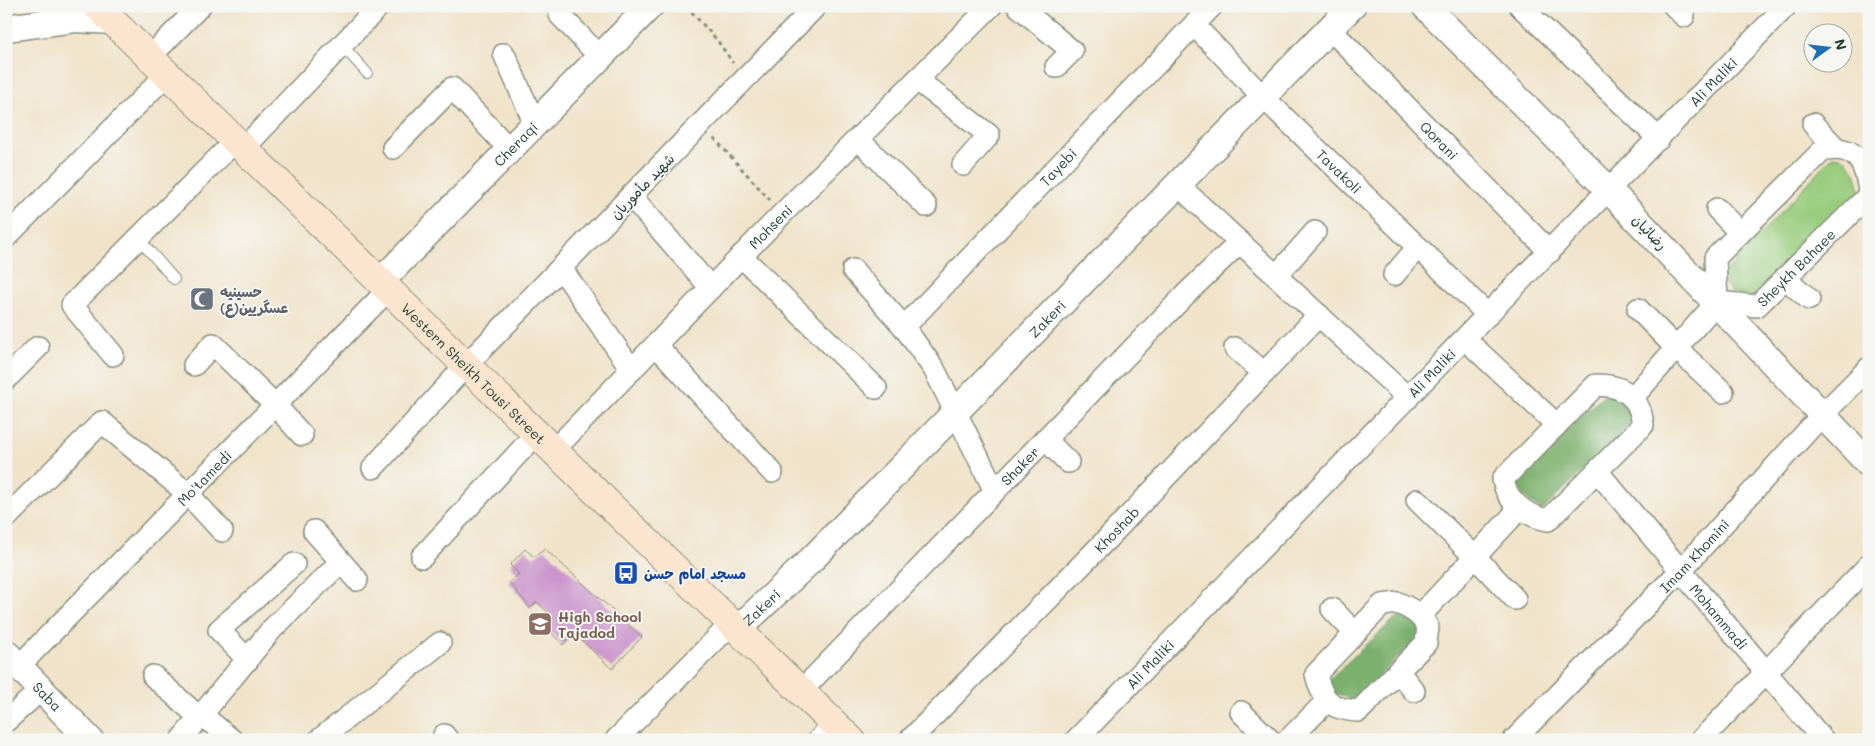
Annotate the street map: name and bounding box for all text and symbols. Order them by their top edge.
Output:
north arrow [1802,22,1852,72]
text: N [1830,37,1852,52]
street label: Ali Maliki [1685,53,1741,110]
street label: Cheraqi [489,117,541,170]
street label: Qorani [1416,117,1463,163]
street label: Tayebi [1035,144,1080,190]
street label: Tavakoli [1313,145,1366,197]
street label: شهید مأموریان [606,149,678,223]
street label: Mohseni [744,200,796,253]
street label: رضائیان [1628,210,1672,254]
street label: Sheykh Bahaee [1753,224,1839,310]
place label: حسینیه عسگریین(ع) [220,282,288,318]
mosque icon: حسینیه عسگریین(ع) [189,286,215,312]
street label: Zakeri [1024,296,1070,341]
street label: Western Sheikh Tousi Street [398,298,550,448]
street label: Ali Maliki [1403,344,1459,401]
street label: Shaker [996,442,1043,489]
street label: Mo'tamedi [172,446,235,509]
street label: Khoshab [1090,502,1143,556]
street label: Imam Khomini [1655,514,1733,596]
bus stop icon: مسجد امام حسن [613,560,639,586]
place label: مسجد امام حسن [644,564,746,585]
street label: Mohammadi [1686,580,1752,653]
street label: Zakeri [738,584,784,630]
place label: High School Tajadod [558,607,642,642]
school or university icon: High School Tajadod [527,611,553,637]
street label: Ali Maliki [1122,635,1178,693]
street label: Saba [29,677,66,715]

